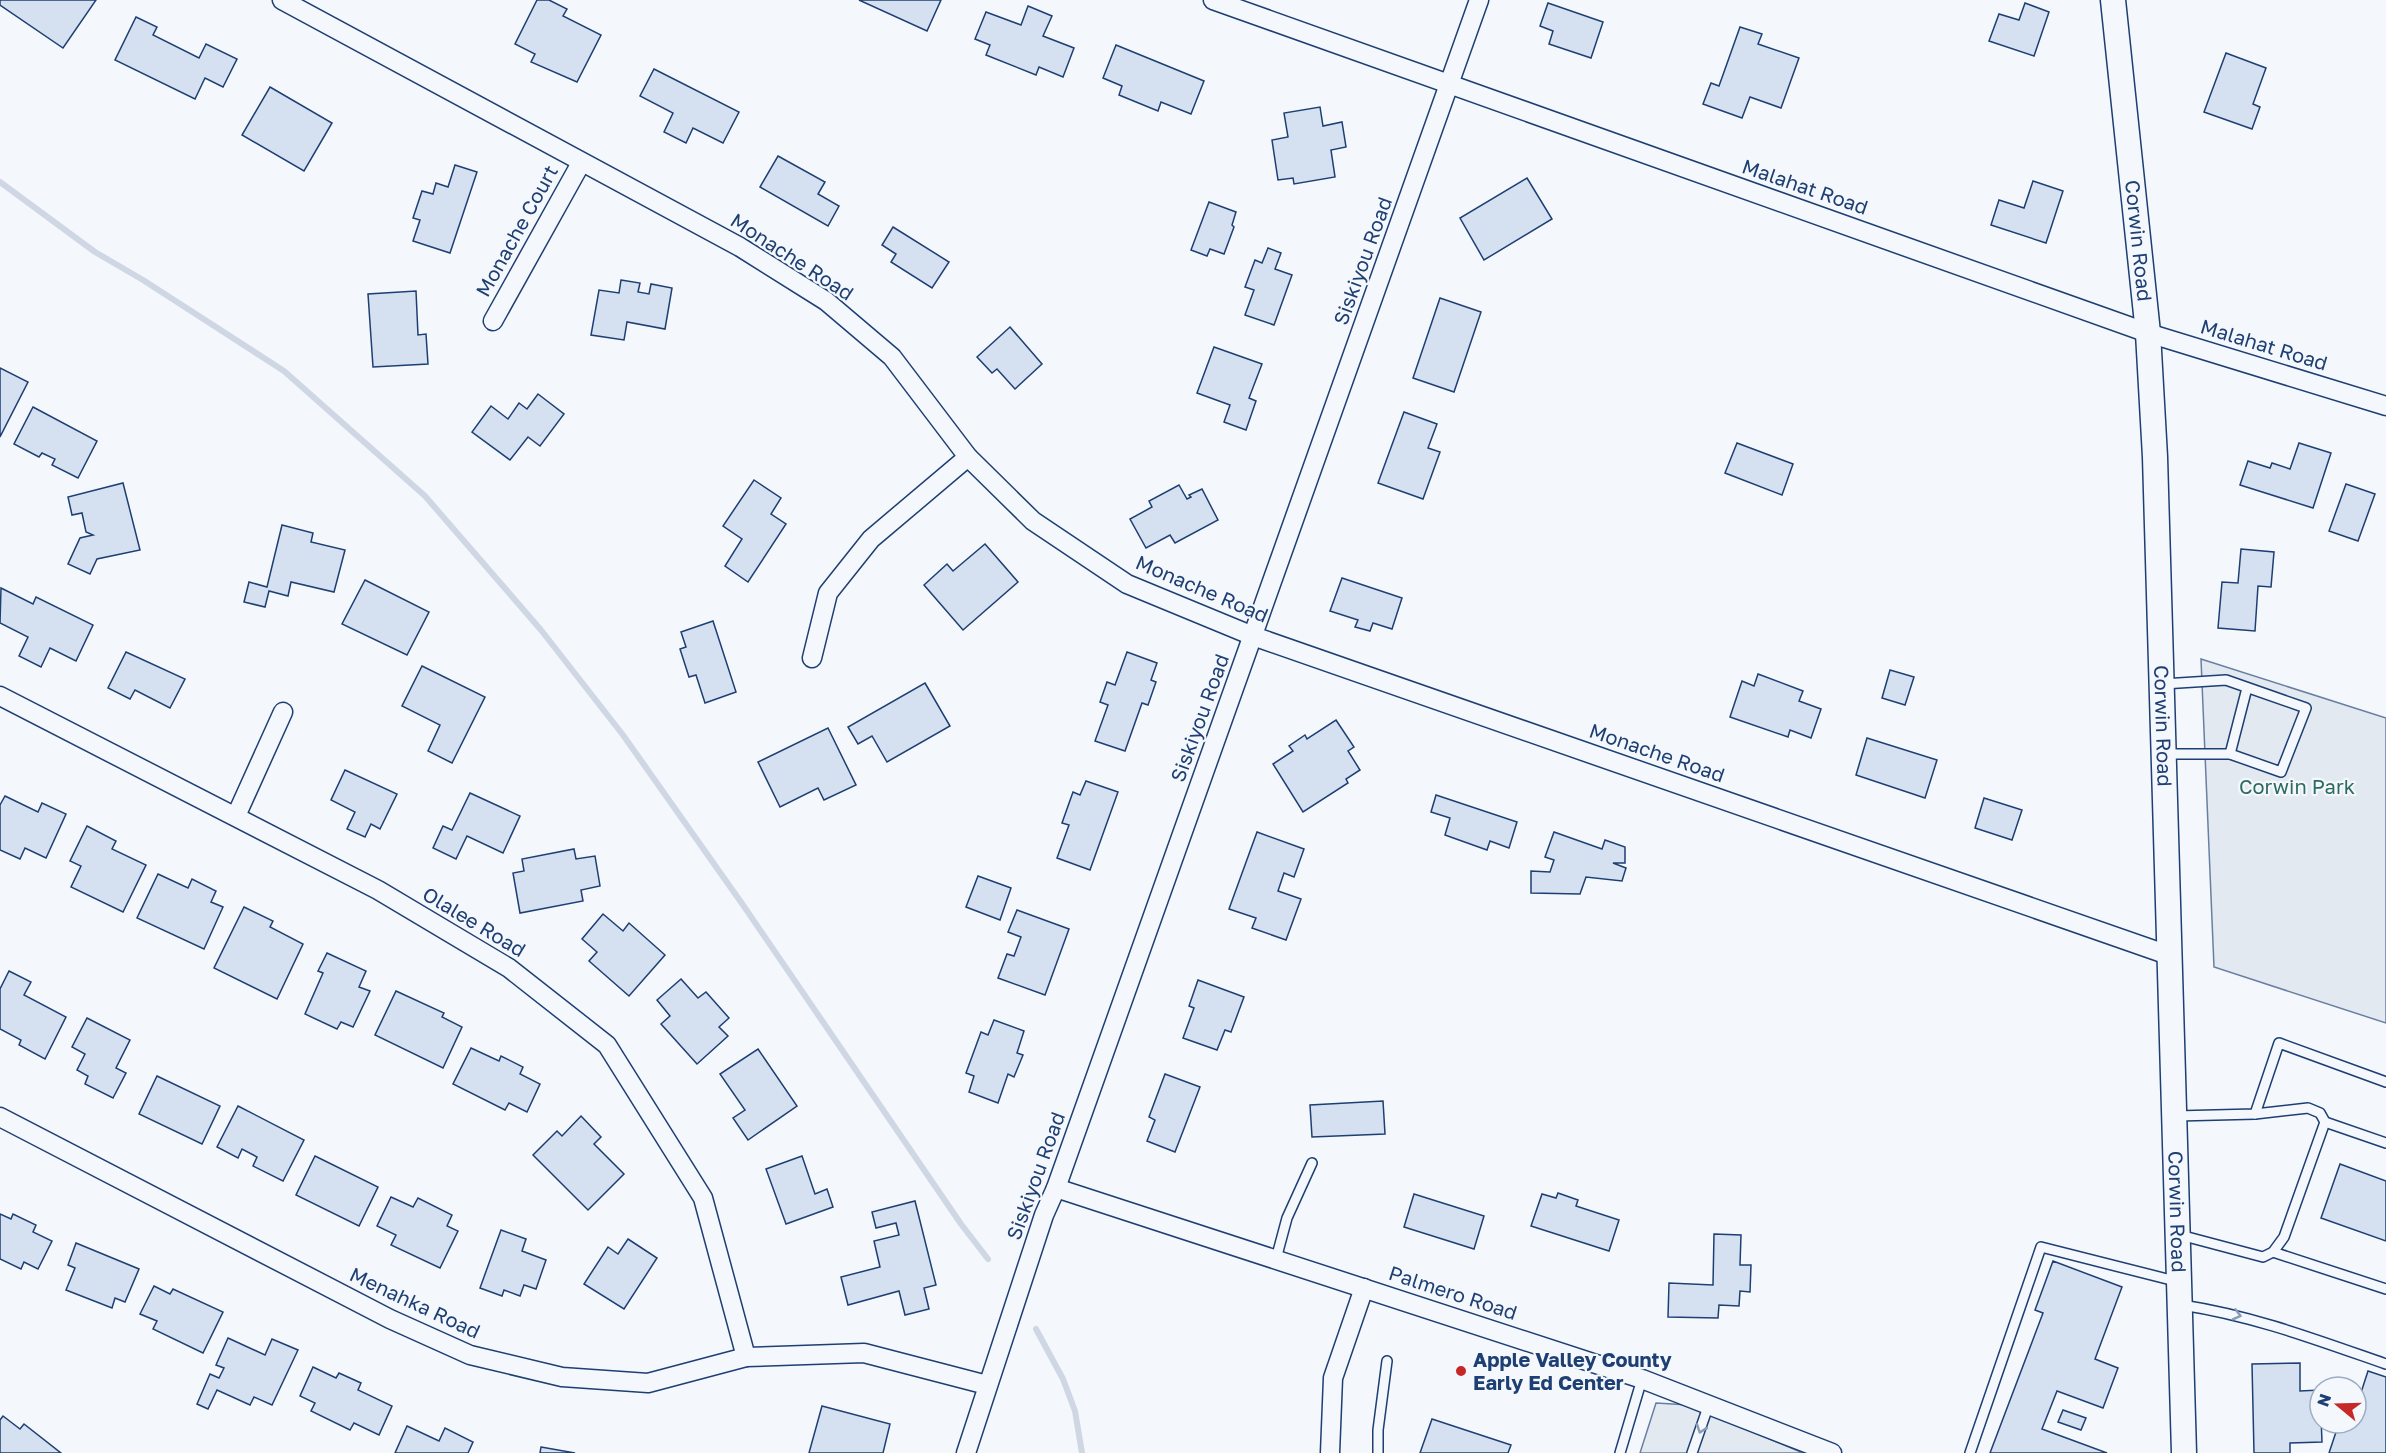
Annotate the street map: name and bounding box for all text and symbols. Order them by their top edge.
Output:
street label: Malahat Road [1739,153,1871,219]
street label: Monache Court [470,161,562,300]
street label: Corwin Road [2121,179,2158,302]
street label: Siskiyou Road [1328,193,1396,328]
street label: Monache Road [727,208,858,305]
street label: Malahat Road [2198,313,2331,375]
street label: Monache Road [1133,549,1272,627]
street label: Siskiyou Road [1165,650,1233,785]
street label: Corwin Road [2150,665,2178,787]
street label: Monache Road [1586,718,1728,786]
park label: Corwin Park [2239,774,2355,798]
street label: Olalee Road [419,881,530,961]
street label: Siskiyou Road [1001,1108,1069,1243]
street label: Corwin Road [2164,1150,2192,1273]
street label: Palmero Road [1386,1260,1521,1324]
street label: Menahka Road [346,1261,484,1343]
one-way arrow [2232,1307,2242,1320]
place label: Apple Valley County Early Ed Center [1473,1347,1672,1394]
marker: Apple Valley County Early Ed Center [1454,1364,1468,1378]
north arrow [2308,1375,2368,1435]
text: N [2312,1391,2335,1409]
one-way arrow [1695,1423,1708,1433]

